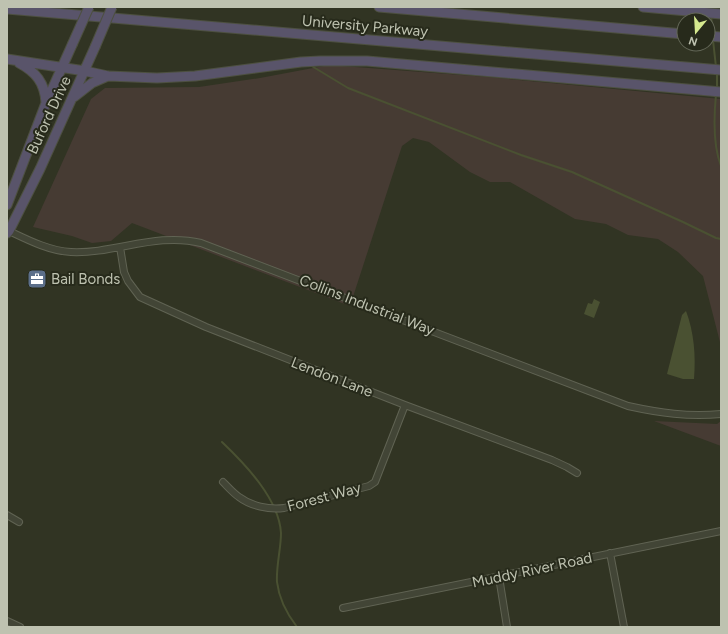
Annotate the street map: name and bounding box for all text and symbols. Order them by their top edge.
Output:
street label: University Parkway [301,12,429,40]
north arrow [676,12,716,52]
text: N [687,34,699,49]
street label: Buford Drive [23,73,75,157]
office icon: Bail Bonds [26,268,48,290]
place label: Bail Bonds [51,270,120,288]
street label: Collins Industrial Way [297,271,437,339]
street label: Lendon Lane [289,353,375,401]
street label: Forest Way [285,478,363,515]
street label: Muddy River Road [470,548,594,592]

